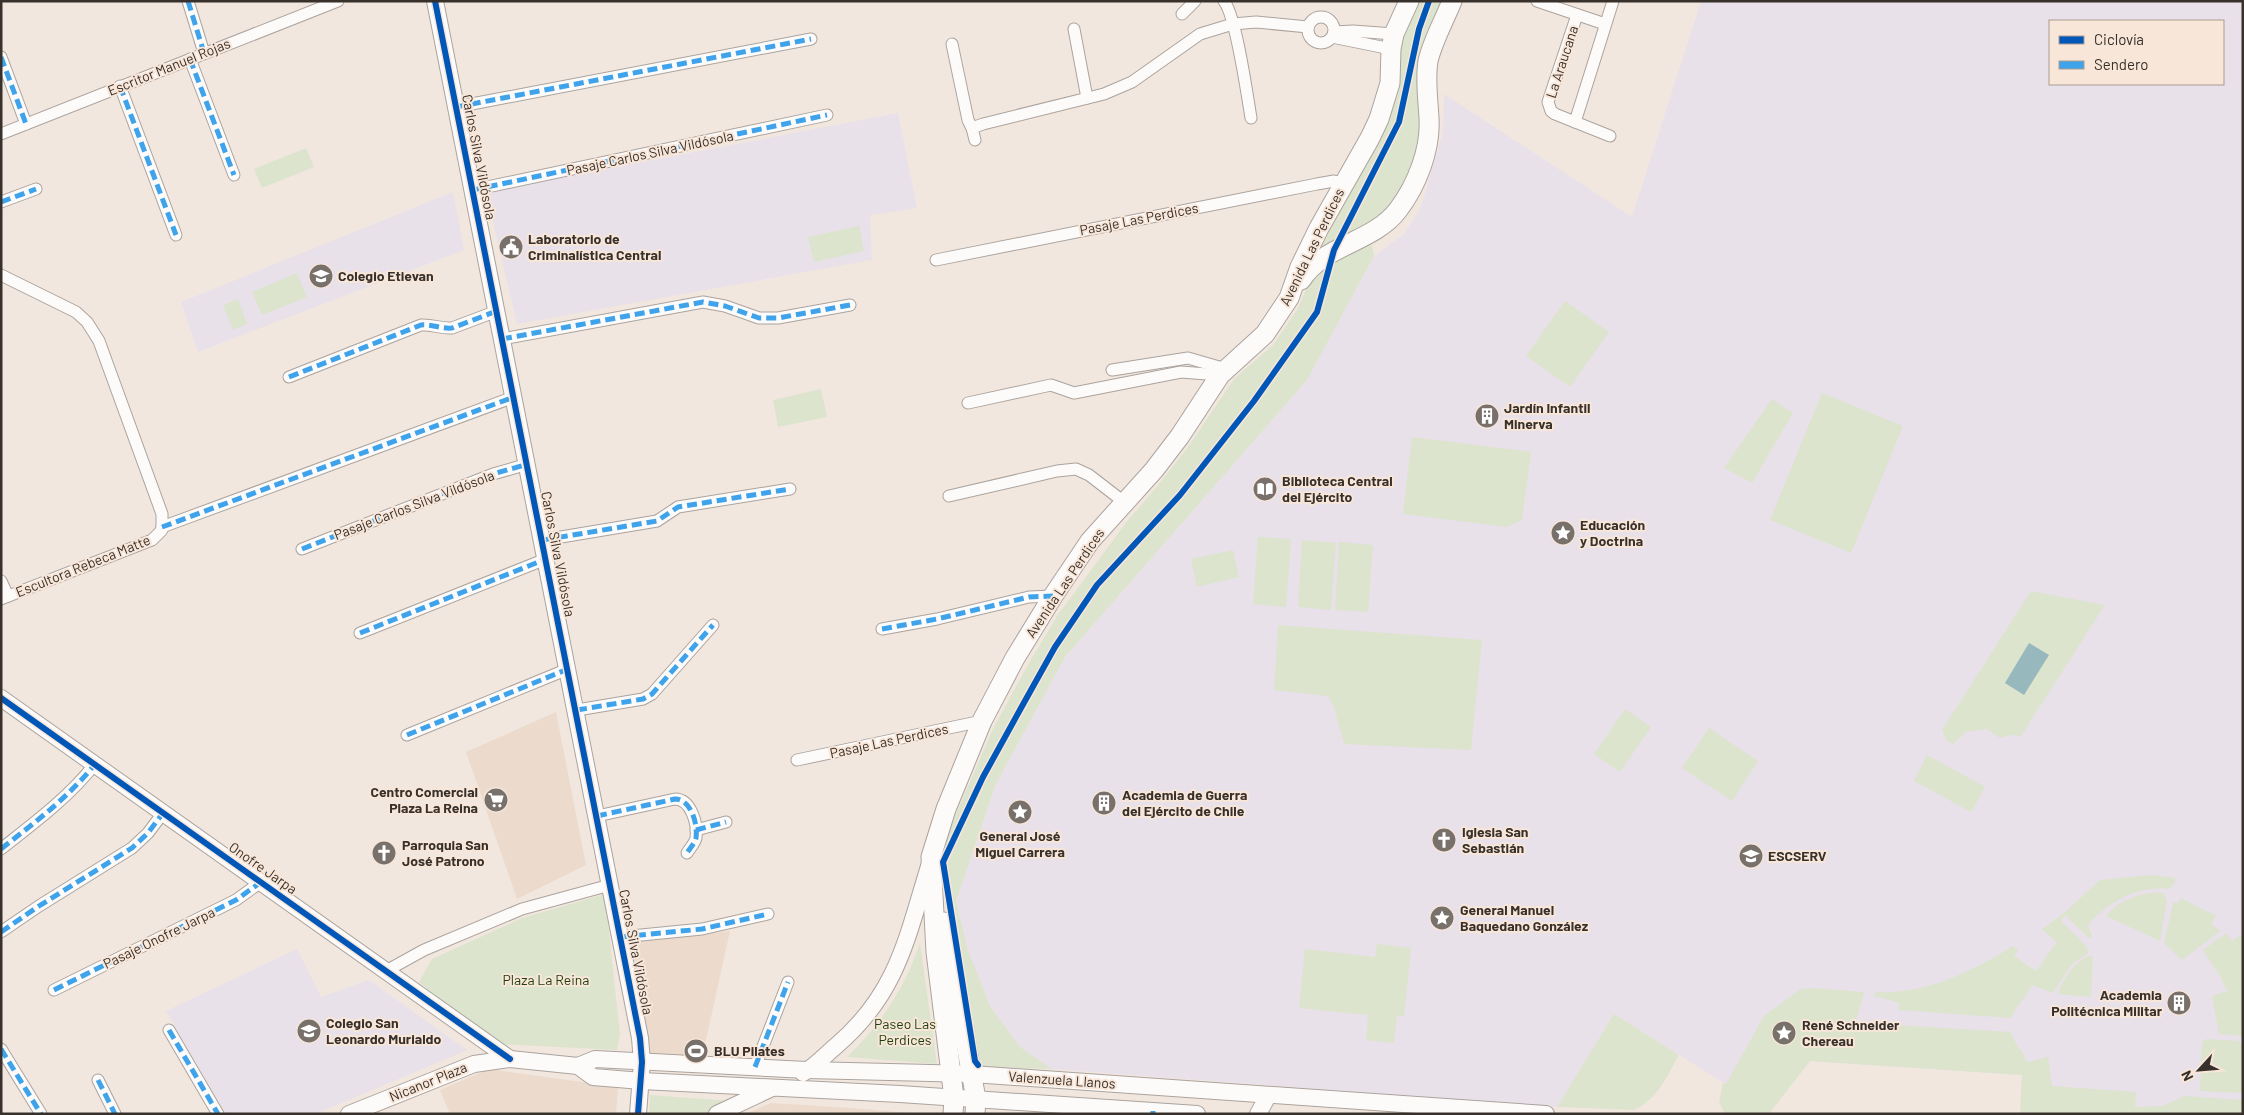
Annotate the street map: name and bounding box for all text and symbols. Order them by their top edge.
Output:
legend [2049,20,2224,85]
street label: La Araucana [1542,23,1581,100]
text: Ciclovía [2094,30,2144,48]
street label: Escritor Manuel Rojas [105,34,233,99]
text: Sendero [2094,55,2148,73]
street label: Carlos Silva Vildósola [459,93,500,221]
street label: Pasaje Carlos Silva Vildósola [565,126,735,179]
street label: Avenida Las Perdices [1276,185,1347,308]
street label: Pasaje Las Perdices [1078,199,1200,238]
place label: Laboratorio de Criminalística Central [528,230,661,263]
public building icon: Laboratorio de Criminalística Central [498,234,524,260]
school or university icon: Colegio Etievan [308,263,334,289]
place label: Colegio Etievan [338,267,434,284]
place label: Jardín Infantil Minerva [1504,399,1590,432]
building icon: Jardín Infantil Minerva [1474,403,1500,429]
street label: Pasaje Carlos Silva Vildósola [331,466,496,543]
place label: Biblioteca Central del Ejército [1282,472,1393,505]
library icon: Biblioteca Central del Ejército [1252,476,1278,502]
street label: Carlos Silva Vildósola [538,490,579,618]
place label: Educación y Doctrina [1580,516,1645,549]
place icon: Educación y Doctrina [1550,520,1576,546]
street label: Avenida Las Perdices [1022,525,1108,641]
street label: Escultora Rebeca Matte [13,531,153,600]
street label: Pasaje Las Perdices [828,720,950,761]
place label: Centro Comercial Plaza La Reina [370,783,478,816]
place label: Academia de Guerra del Ejército de Chile [1122,786,1247,819]
supermarket icon: Centro Comercial Plaza La Reina [483,787,509,813]
building icon: Academia de Guerra del Ejército de Chile [1091,790,1117,816]
place icon: General José Miguel Carrera [1007,799,1033,825]
place label: Iglesia San Sebastián [1462,823,1529,856]
place label: General José Miguel Carrera [975,827,1065,860]
church icon: Iglesia San Sebastián [1431,827,1457,853]
place label: Parroquia San José Patrono [402,836,489,869]
street label: Onofre Jarpa [226,838,301,897]
church icon: Parroquia San José Patrono [371,840,397,866]
school or university icon: ESCSERV [1738,843,1764,869]
place label: ESCSERV [1768,847,1827,864]
street label: Carlos Silva Vildósola [616,888,657,1016]
place label: General Manuel Baquedano González [1460,901,1589,934]
street label: Pasaje Onofre Jarpa [100,903,217,972]
place icon: General Manuel Baquedano González [1429,905,1455,931]
park label: Plaza La Reina [502,971,590,988]
place label: Academia Politécnica Militar [2051,986,2163,1019]
building icon: Academia Politécnica Militar [2166,990,2192,1016]
place label: Colegio San Leonardo Murialdo [326,1014,442,1047]
park label: Paseo Las Perdices [874,1015,936,1048]
place label: René Schneider Chereau [1802,1016,1900,1049]
school or university icon: Colegio San Leonardo Murialdo [296,1018,322,1044]
place icon: René Schneider Chereau [1771,1020,1797,1046]
sports icon: BLU Pilates [683,1038,709,1064]
place label: BLU Pilates [714,1042,785,1059]
north arrow [2174,1045,2224,1095]
street label: Nicanor Plaza [386,1058,469,1105]
street label: Valenzuela Llanos [1008,1067,1116,1092]
text: N [2177,1068,2197,1084]

